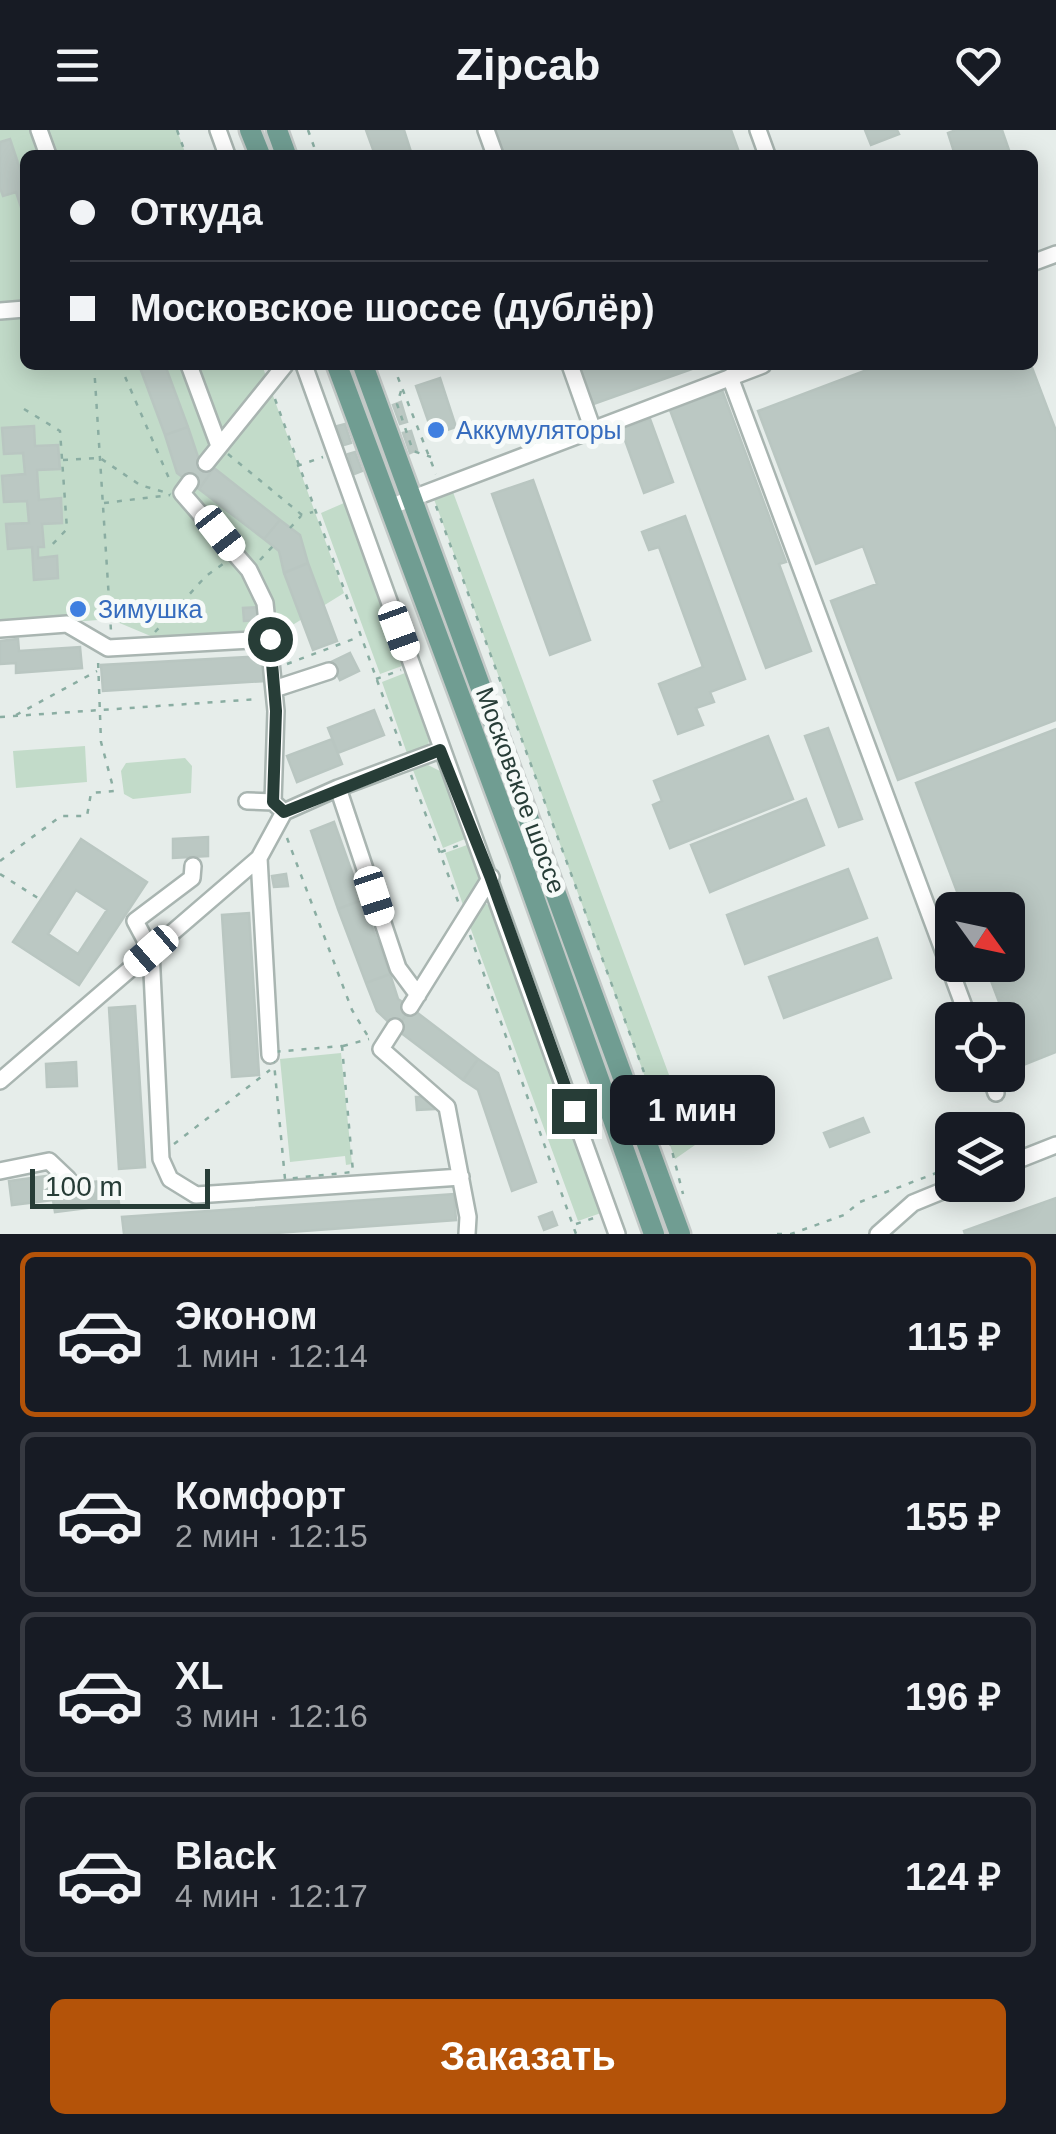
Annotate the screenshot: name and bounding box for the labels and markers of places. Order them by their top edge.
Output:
place label: Аккумуляторы [456,416,622,444]
marker: Аккумуляторы [425,419,447,441]
place label: Зимушка [98,595,203,623]
marker: Зимушка [67,598,89,620]

